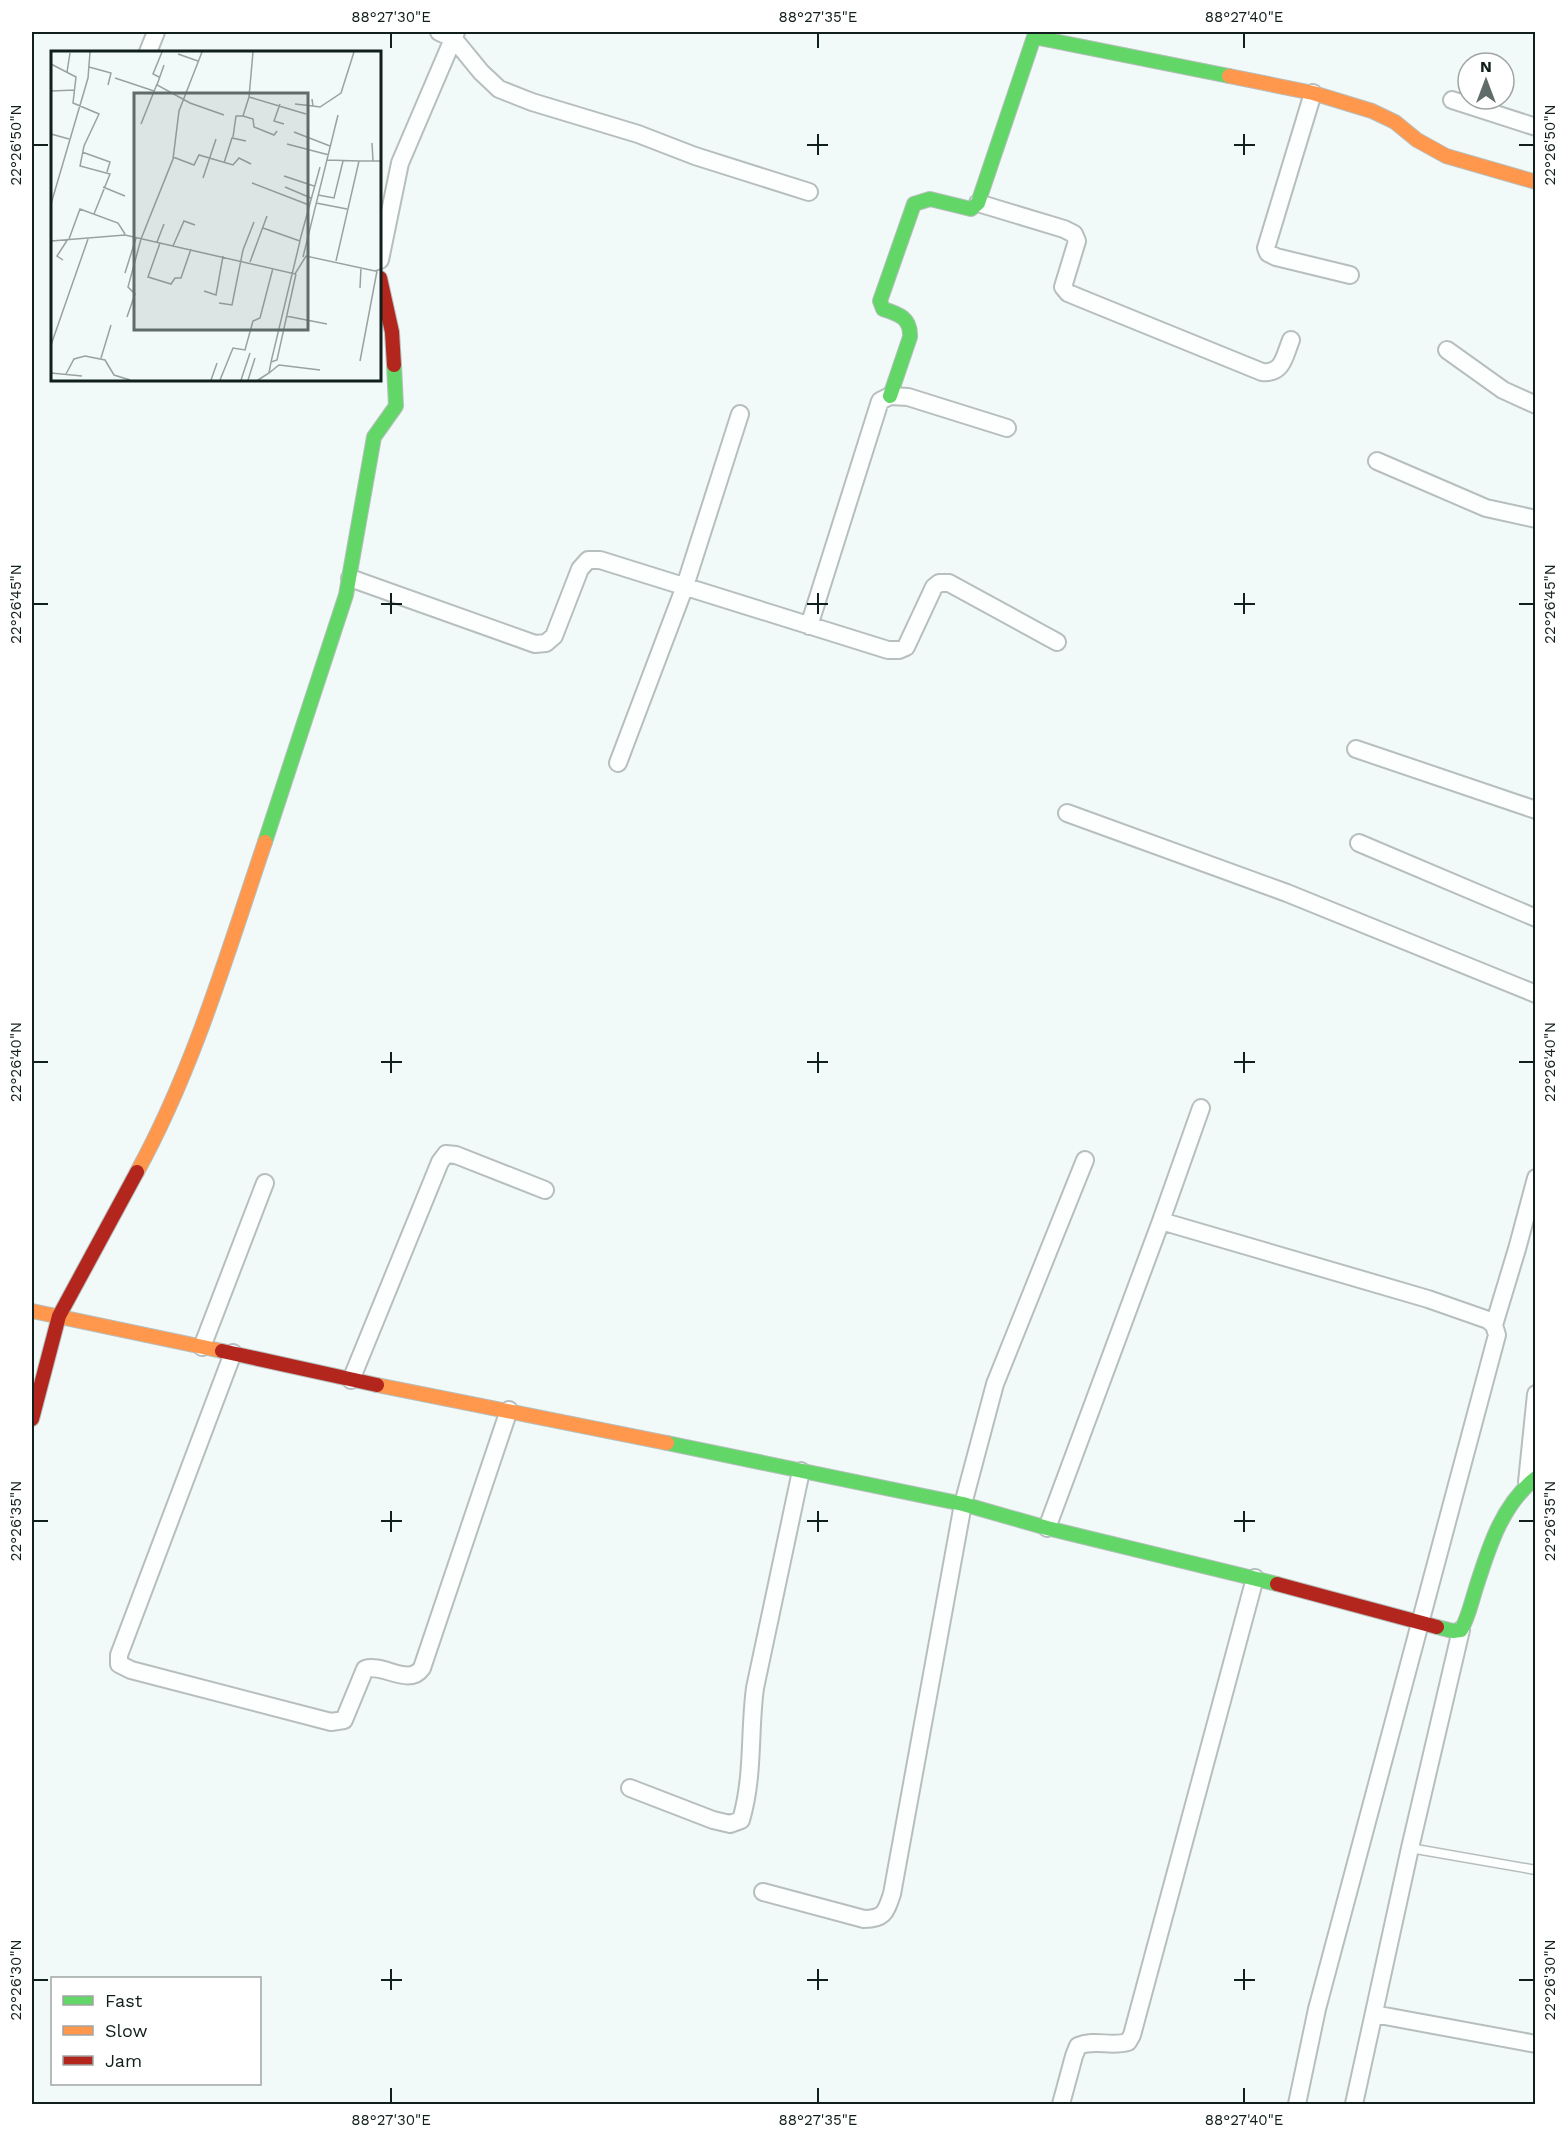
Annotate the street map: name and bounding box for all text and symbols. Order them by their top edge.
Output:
text: 88°27'30"E [351,8,431,26]
text: 88°27'35"E [779,8,857,26]
text: 88°27'40"E [1205,8,1283,26]
inset map [51,51,381,381]
north arrow [1456,51,1516,111]
text: N [1480,57,1492,76]
text: 22°26'50"N [7,105,25,185]
text: 22°26'50"N [1541,105,1559,185]
text: 22°26'45"N [7,564,25,644]
text: 22°26'45"N [1541,564,1559,644]
text: 22°26'40"N [7,1022,25,1102]
text: 22°26'40"N [1541,1022,1559,1102]
text: 22°26'35"N [7,1481,25,1561]
text: 22°26'35"N [1541,1481,1559,1561]
text: 22°26'30"N [7,1940,25,2020]
text: 22°26'30"N [1541,1940,1559,2020]
legend [51,1977,261,2085]
text: Fast [105,1990,143,2011]
text: Slow [105,2020,148,2041]
text: Jam [105,2050,142,2071]
text: 88°27'30"E [351,2111,431,2129]
text: 88°27'35"E [779,2111,857,2129]
text: 88°27'40"E [1205,2111,1283,2129]

